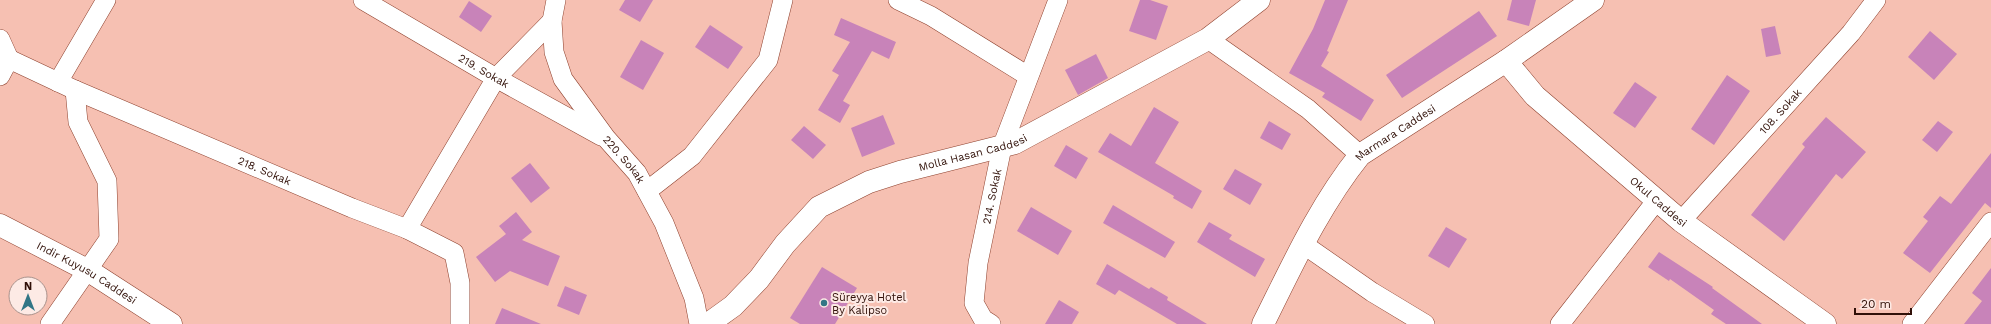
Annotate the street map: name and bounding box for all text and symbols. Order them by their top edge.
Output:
street label: 219. Sokak [456,51,511,90]
street label: 108. Sokak [1756,86,1804,137]
street label: Marmara Caddesi [1352,102,1438,163]
street label: Molla Hasan Caddesi [917,131,1029,174]
street label: 220. Sokak [600,133,648,185]
street label: 218. Sokak [236,154,293,188]
street label: 214. Sokak [980,168,1004,225]
street label: Okul Caddesi [1627,174,1689,230]
street label: Indir Kuyusu Caddesi [35,239,139,307]
north arrow [8,276,48,316]
text: N [24,280,32,293]
scale bar [1855,290,1911,316]
place label: Süreyya Hotel By Kalipso [832,291,907,317]
text: 20 m [1861,297,1891,311]
marker: Süreyya Hotel By Kalipso [819,298,829,308]

